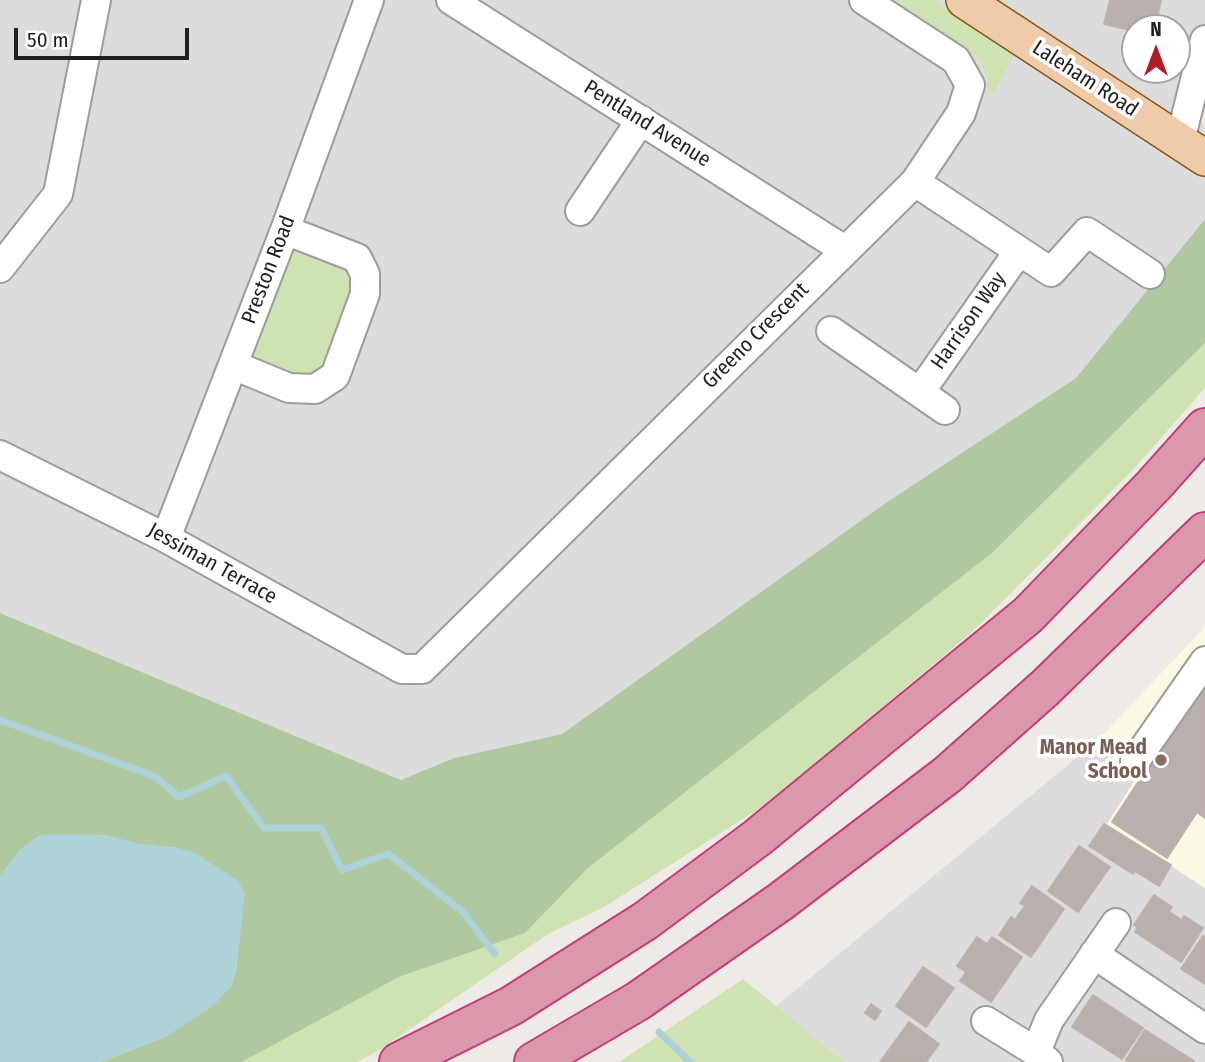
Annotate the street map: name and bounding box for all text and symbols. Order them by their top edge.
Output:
scale bar [18,14,192,58]
north arrow [1121,14,1191,84]
text: N [1150,18,1162,41]
text: 50 m [27,27,69,53]
street label: Laleham Road [1027,35,1143,123]
street label: Pentland Avenue [579,75,715,173]
street label: Preston Road [237,212,301,328]
street label: Harrison Way [926,267,1012,375]
street label: Greeno Crescent [698,278,814,394]
street label: Jessiman Terrace [143,518,281,610]
place label: Manor Mead School [1040,735,1147,785]
marker: Manor Mead School [1153,752,1169,768]

